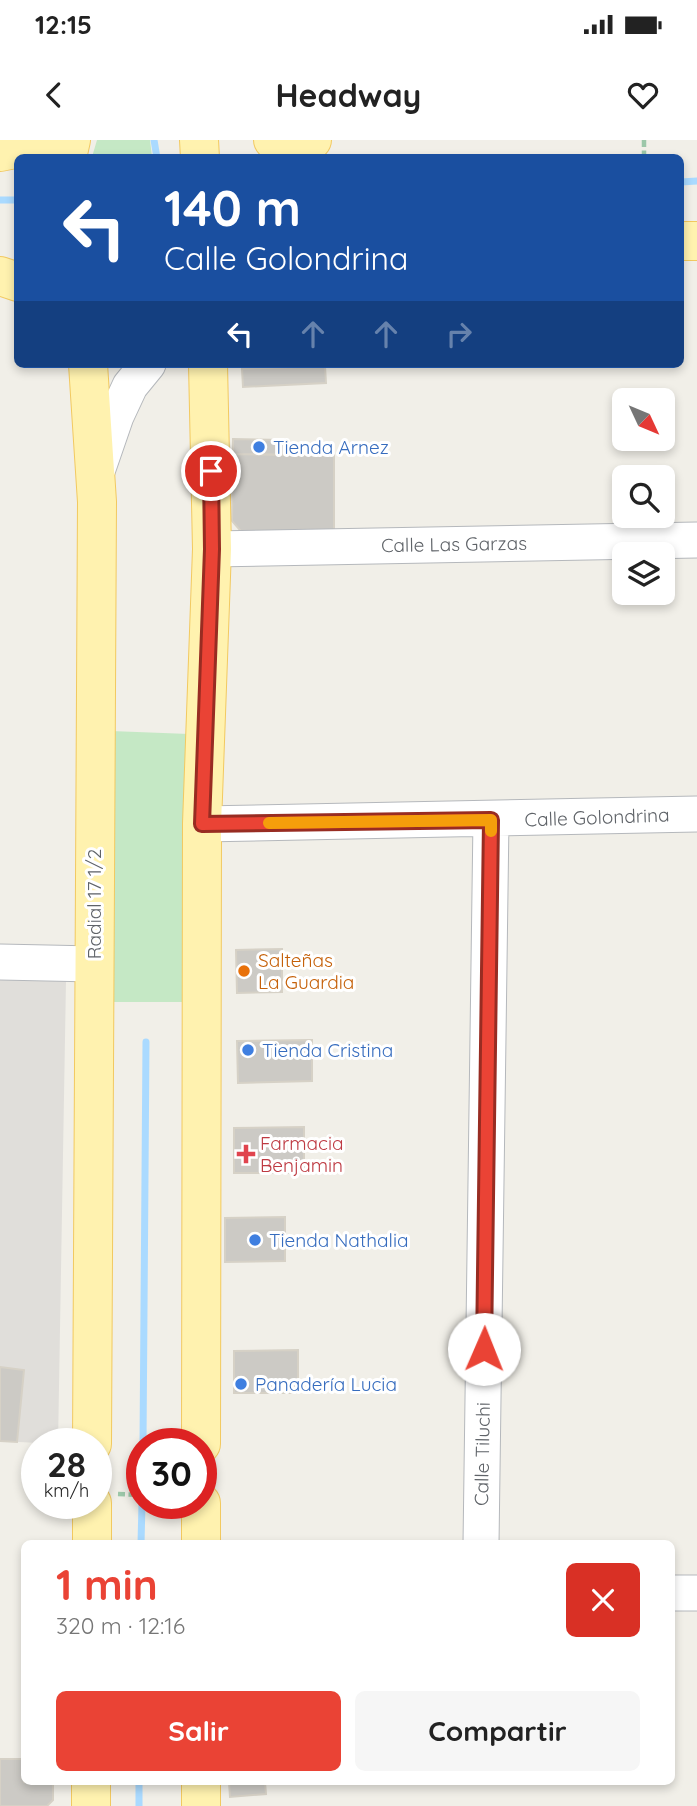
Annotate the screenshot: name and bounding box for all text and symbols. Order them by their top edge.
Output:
text: 12:15 [35,8,92,41]
text: Headway [276,75,421,115]
icon: back [35,76,73,114]
icon: heart [624,76,662,114]
text: 140 m [164,177,301,238]
icon: left [49,182,140,273]
text: Calle Golondrina [164,238,408,278]
icon: left [221,315,259,353]
icon: ahead [294,315,332,353]
icon: ahead [367,315,405,353]
icon: right [440,315,478,353]
north arrow [612,388,676,452]
map controls [612,388,675,605]
place label: Tienda Arnez [273,435,389,459]
marker: Tienda Arnez [251,439,267,455]
pin [181,441,241,501]
icon: arrive [192,452,230,490]
button: search [612,465,675,528]
street label: Calle Las Garzas [381,531,527,557]
button: layers [612,542,675,605]
street label: Calle Golondrina [524,802,670,832]
street label: Radial 17 1/2 [82,849,106,959]
place label: Salteñas La Guardia [258,948,354,994]
marker: Salteñas La Guardia [236,963,252,979]
place label: Tienda Cristina [262,1038,393,1062]
marker: Tienda Cristina [240,1042,256,1058]
place label: Farmacia Benjamin [260,1131,343,1177]
marker: Farmacia Benjamin [238,1146,254,1162]
place label: Tienda Nathalia [269,1228,409,1252]
marker: Tienda Nathalia [247,1232,263,1248]
position arrow [447,1312,521,1386]
place label: Panadería Lucia [255,1372,397,1396]
marker: Panadería Lucia [233,1376,249,1392]
street label: Calle Tiluchi [469,1402,495,1506]
speed limit sign: 30 [126,1428,217,1519]
text: 28 [47,1442,86,1486]
text: km/h [44,1479,89,1502]
text: 1 min [56,1558,158,1611]
button: close [566,1563,640,1637]
text: 320 m · 12:16 [56,1611,185,1640]
button: Salir [56,1691,341,1771]
button: Compartir [355,1691,640,1771]

